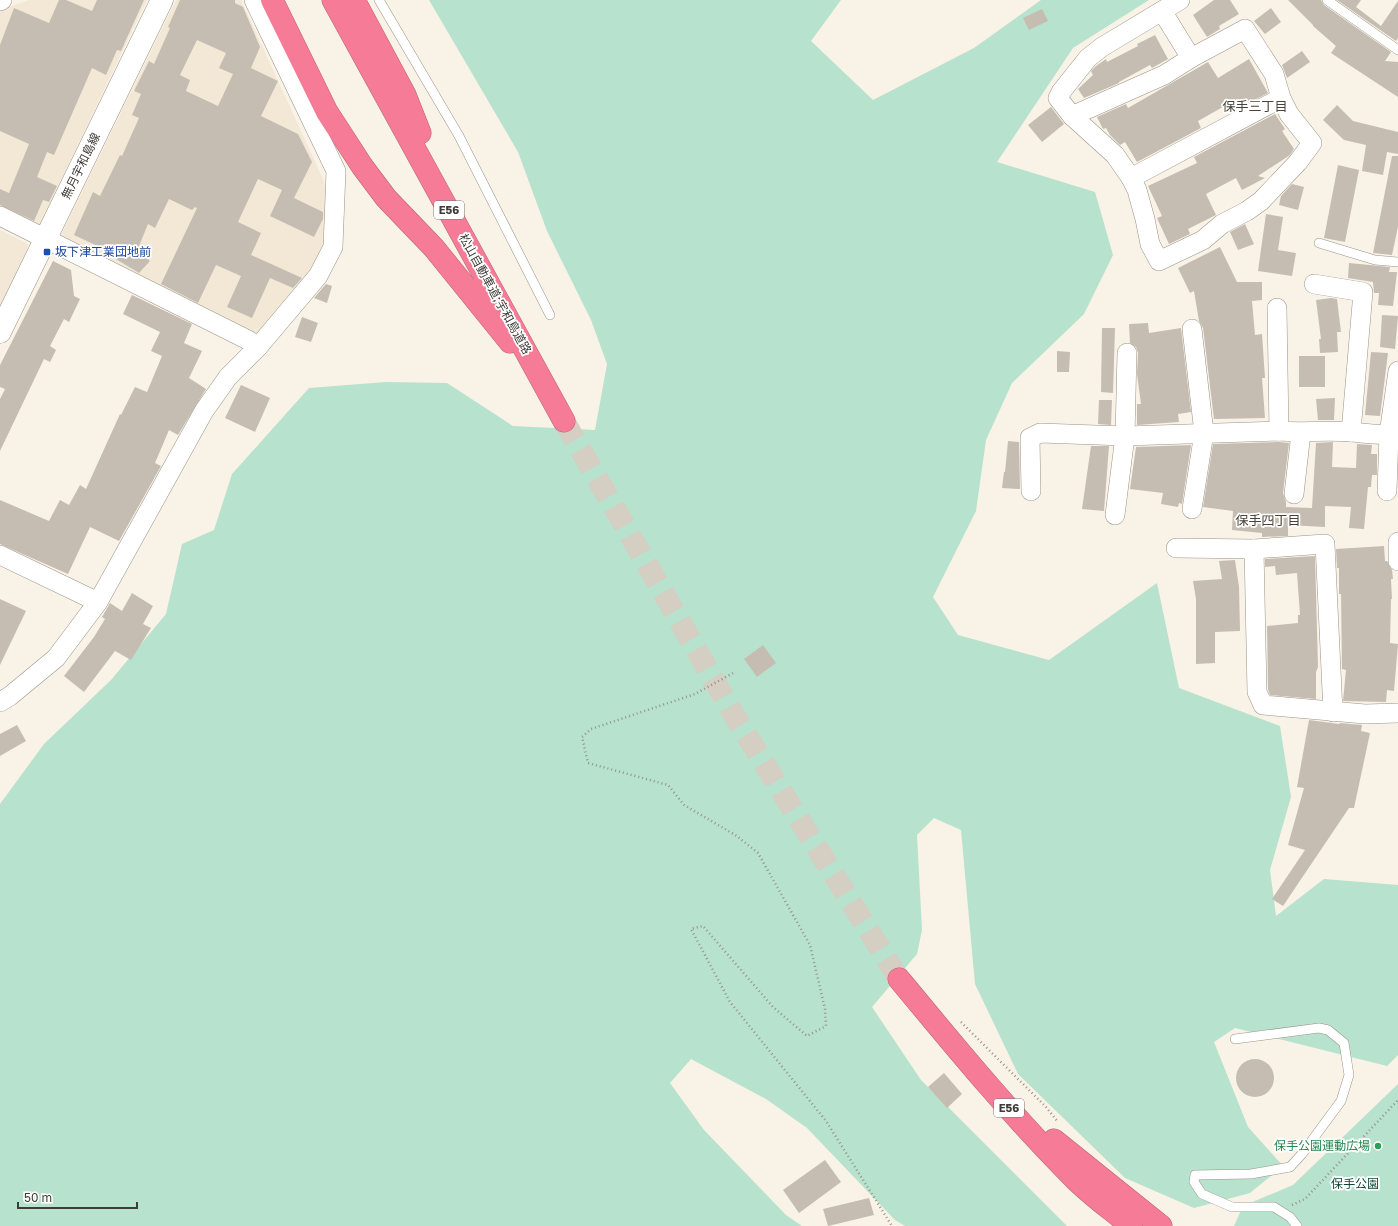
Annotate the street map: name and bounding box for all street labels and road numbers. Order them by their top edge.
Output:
street label: 無月宇和島線 [58,130,103,201]
road number: E56 [434,201,464,219]
street label: 松山自動車道;宇和島道路 [456,231,535,357]
road number: E56 [994,1099,1024,1117]

